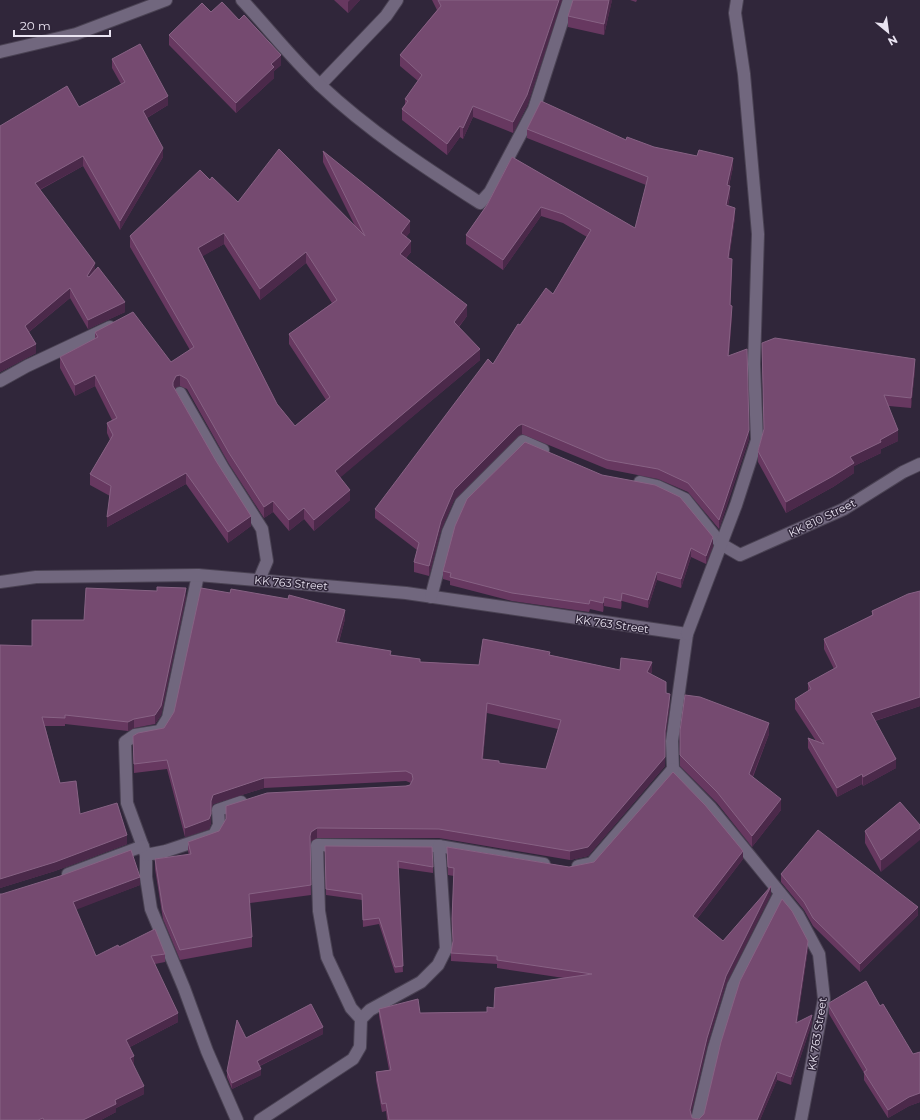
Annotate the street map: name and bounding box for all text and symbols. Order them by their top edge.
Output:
scale bar [14,12,110,38]
north arrow [868,12,908,52]
text: 20 m [20,18,51,33]
text: N [886,32,900,49]
street label: KK 810 Street [786,495,858,540]
street label: KK 763 Street [254,573,329,593]
street label: KK 763 Street [574,612,650,636]
street label: KK 763 Street [804,996,830,1072]

